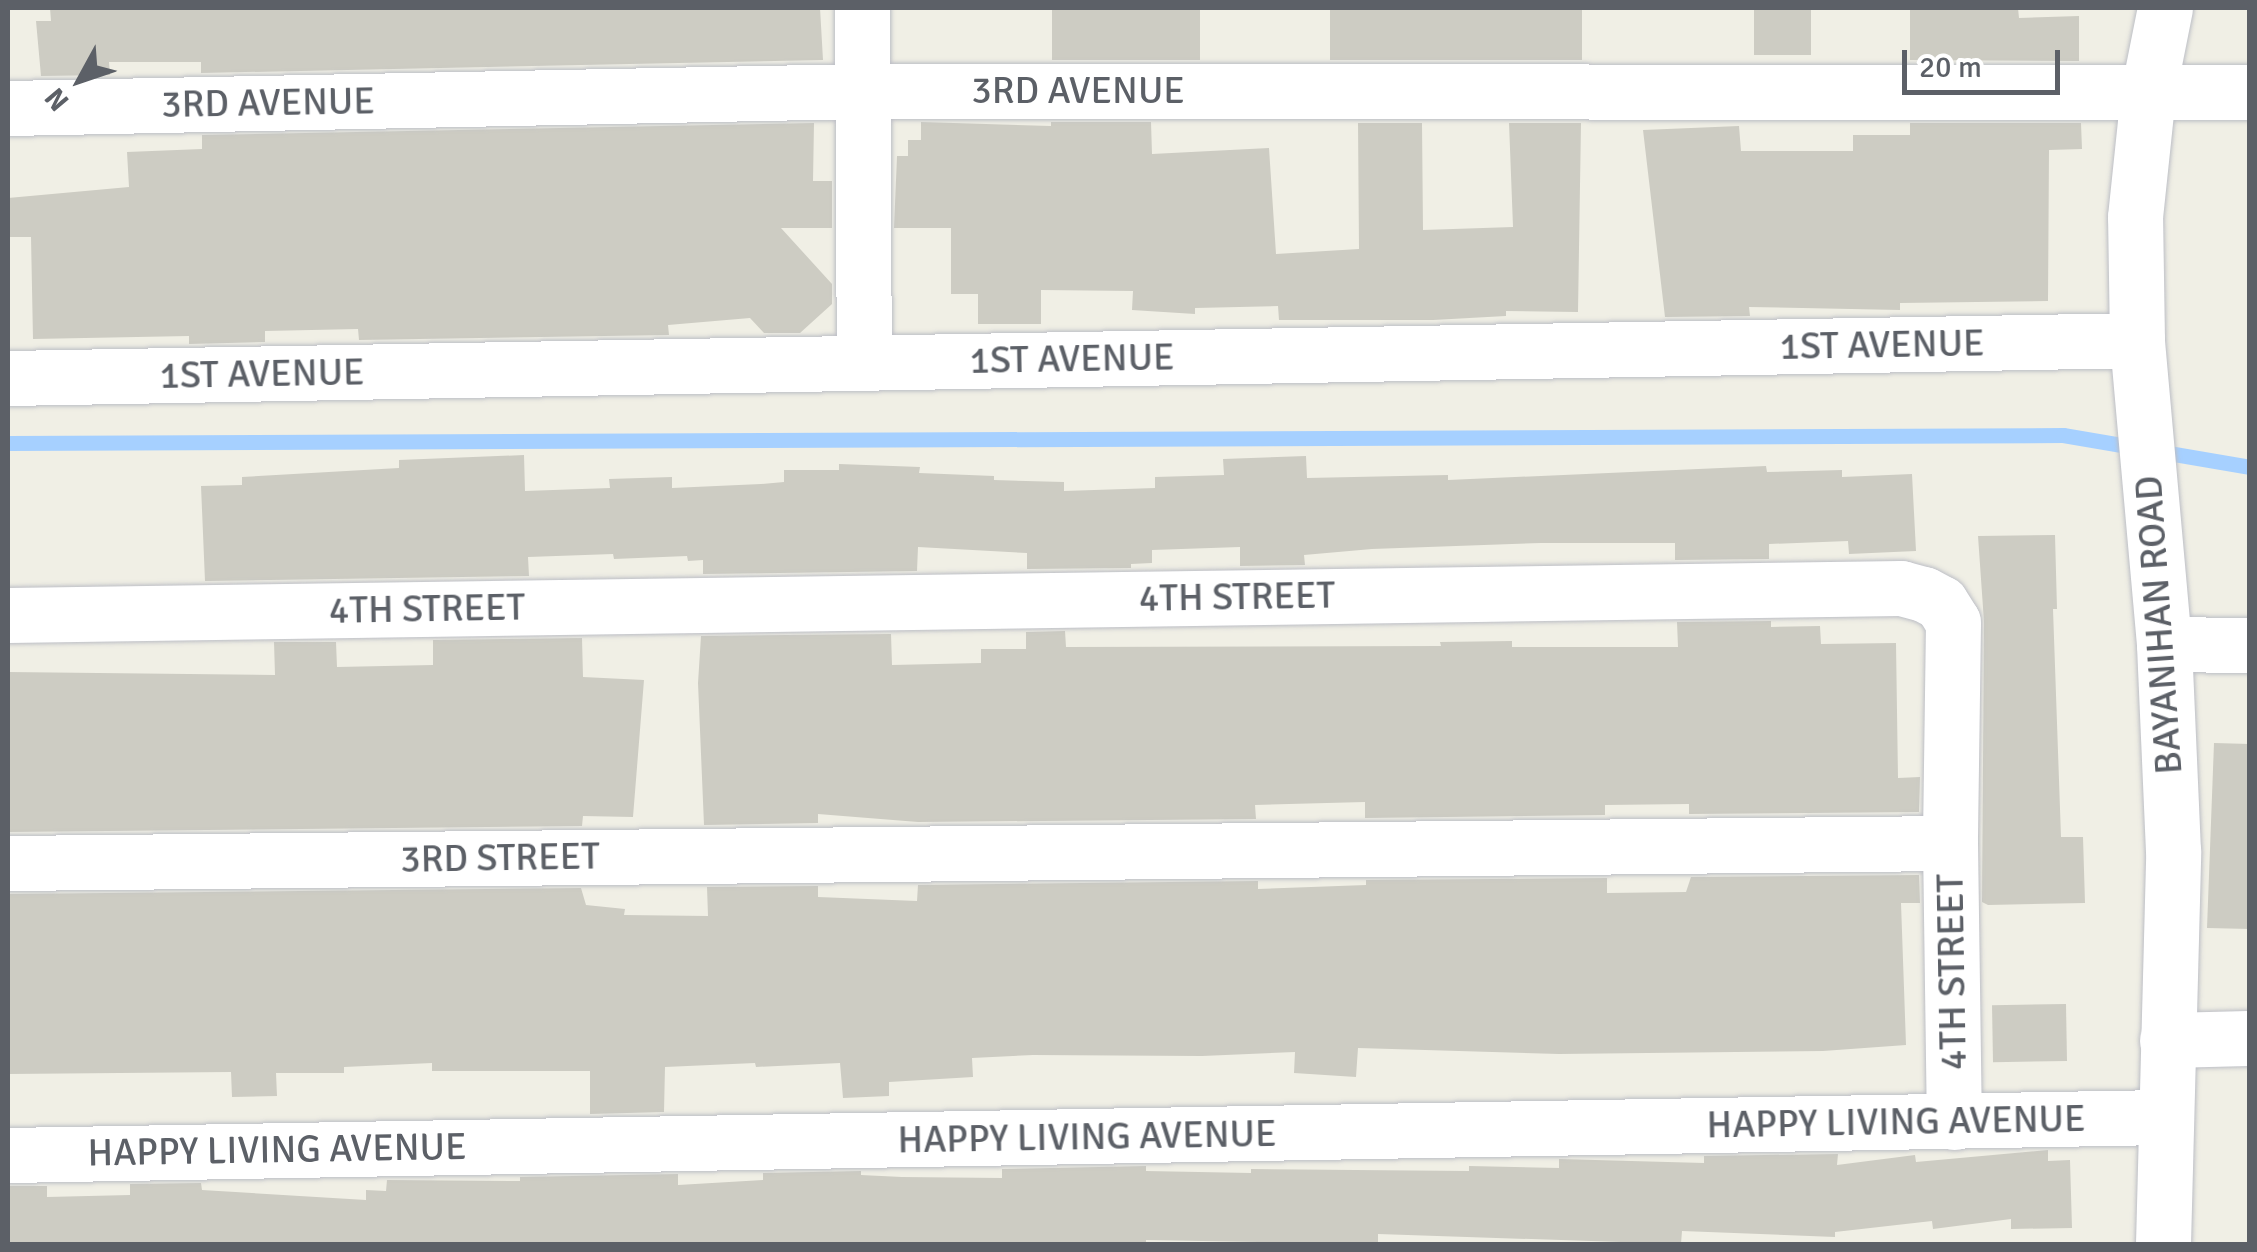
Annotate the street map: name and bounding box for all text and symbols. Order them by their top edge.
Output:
north arrow [30,30,130,130]
scale bar [1907,30,2064,92]
text: 20 m [1919,49,1982,86]
street label: 3RD AVENUE [971,68,1185,114]
street label: 3RD AVENUE [161,78,375,128]
text: N [38,81,76,118]
street label: 1ST AVENUE [1779,320,1985,370]
street label: 1ST AVENUE [969,334,1175,384]
street label: 1ST AVENUE [159,349,365,399]
street label: BAYANIHAN ROAD [2126,474,2192,776]
street label: 4TH STREET [1138,572,1336,622]
street label: 4TH STREET [328,584,526,634]
street label: 3RD STREET [400,833,600,883]
street label: 4TH STREET [1927,873,1977,1071]
street label: HAPPY LIVING AVENUE [1706,1096,2086,1148]
street label: HAPPY LIVING AVENUE [897,1111,1277,1163]
street label: HAPPY LIVING AVENUE [87,1124,467,1176]

